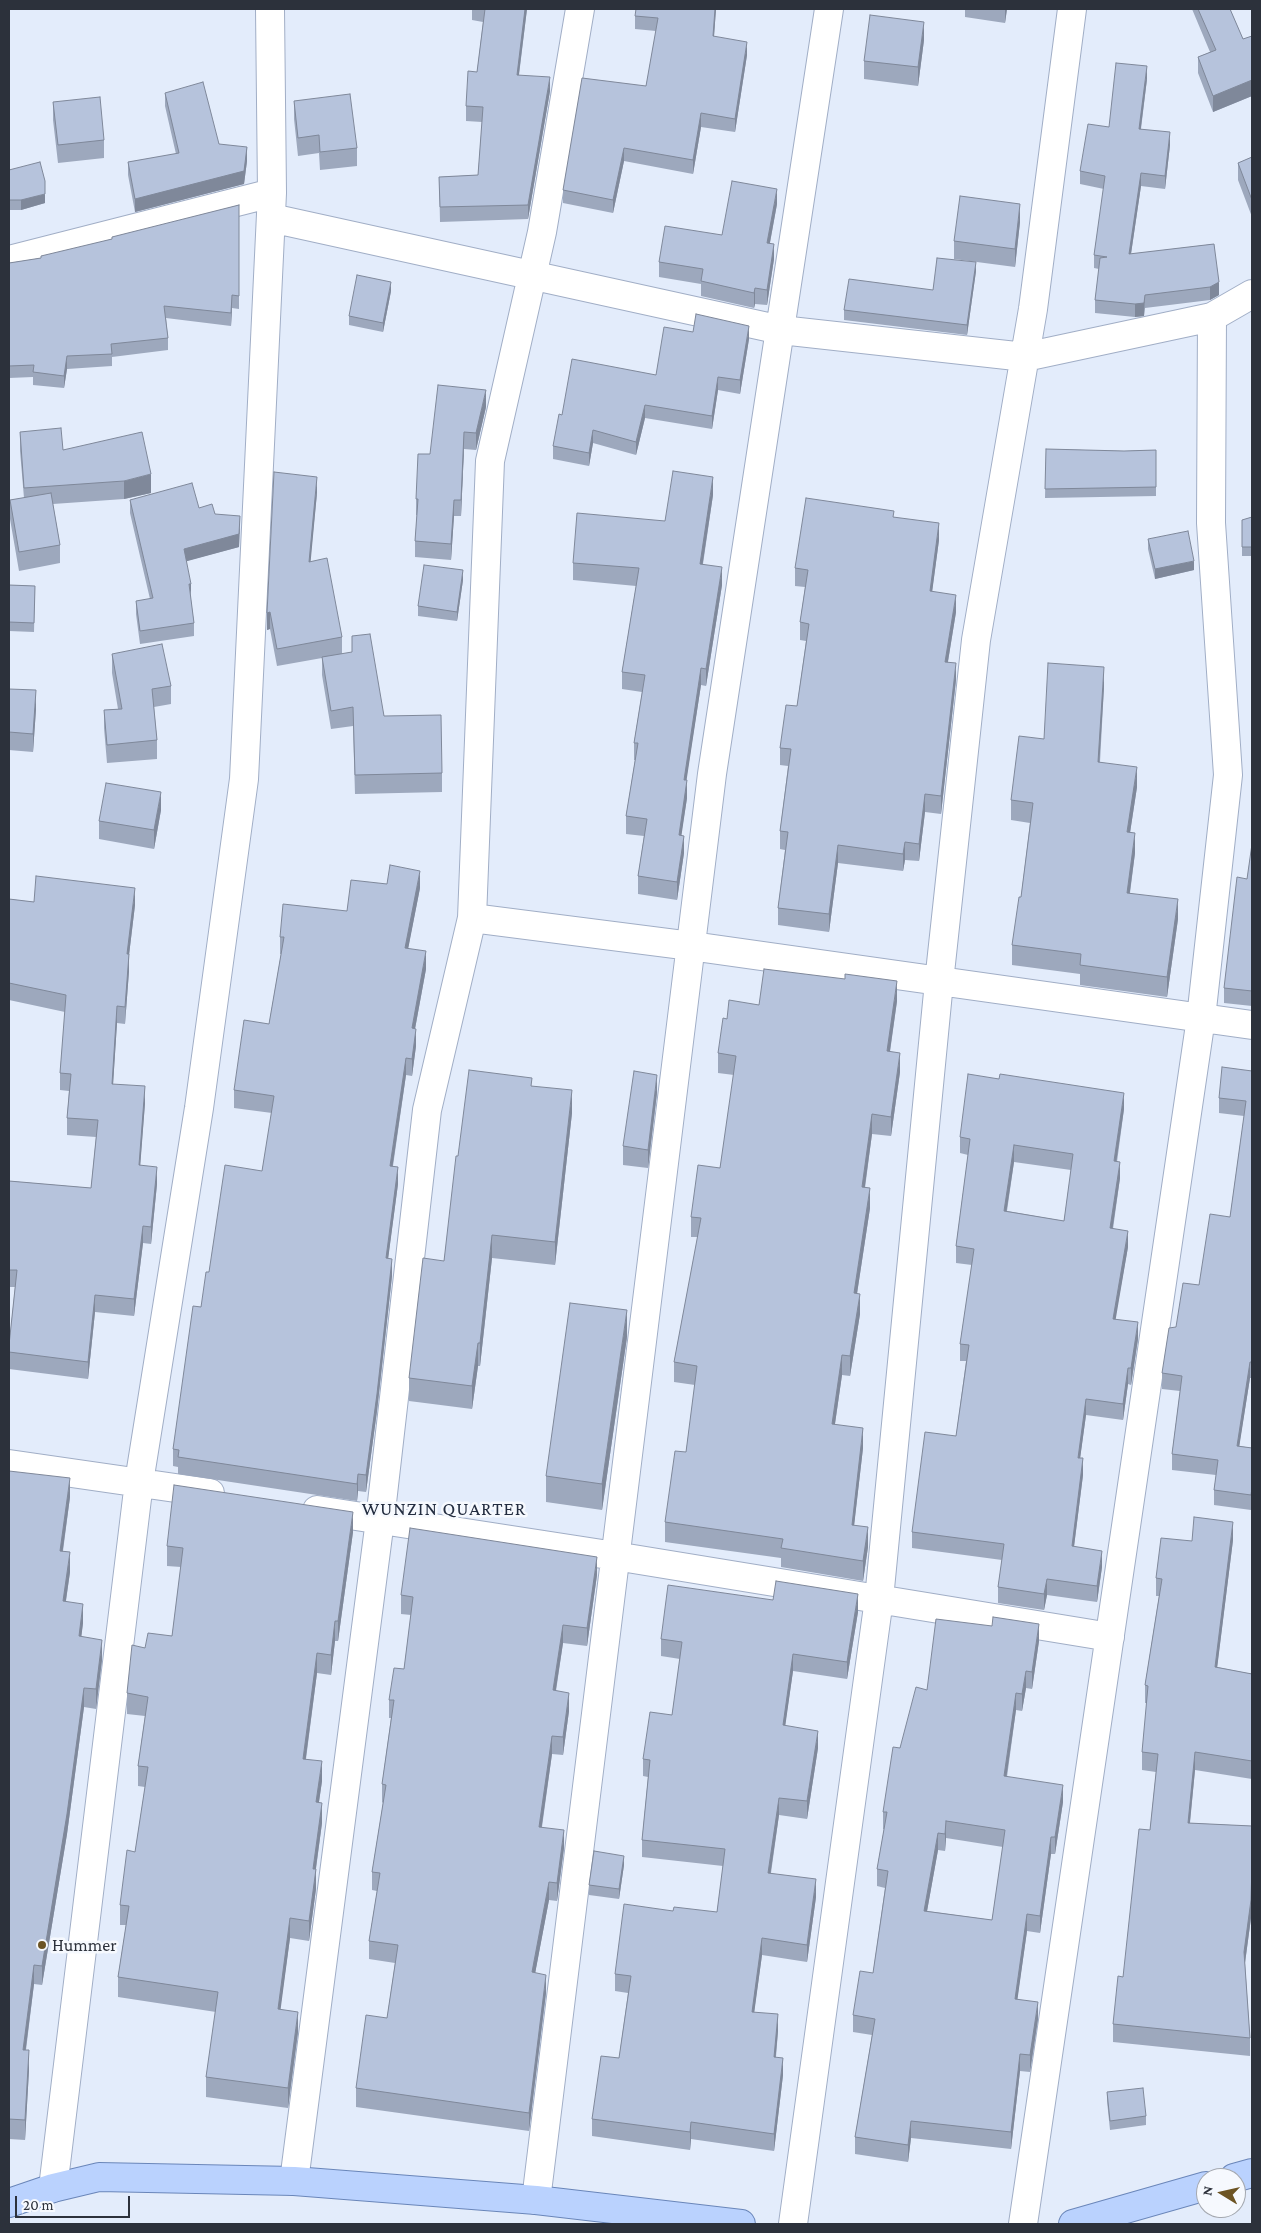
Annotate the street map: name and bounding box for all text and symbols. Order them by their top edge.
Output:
district label: WUNZIN QUARTER [360,1498,528,1520]
place label: Hummer [52,1934,117,1956]
marker: Hummer [36,1939,48,1951]
north arrow [1196,2168,1246,2218]
text: N [1199,2185,1216,2197]
scale bar [18,2186,132,2218]
text: 20 m [23,2197,54,2213]

